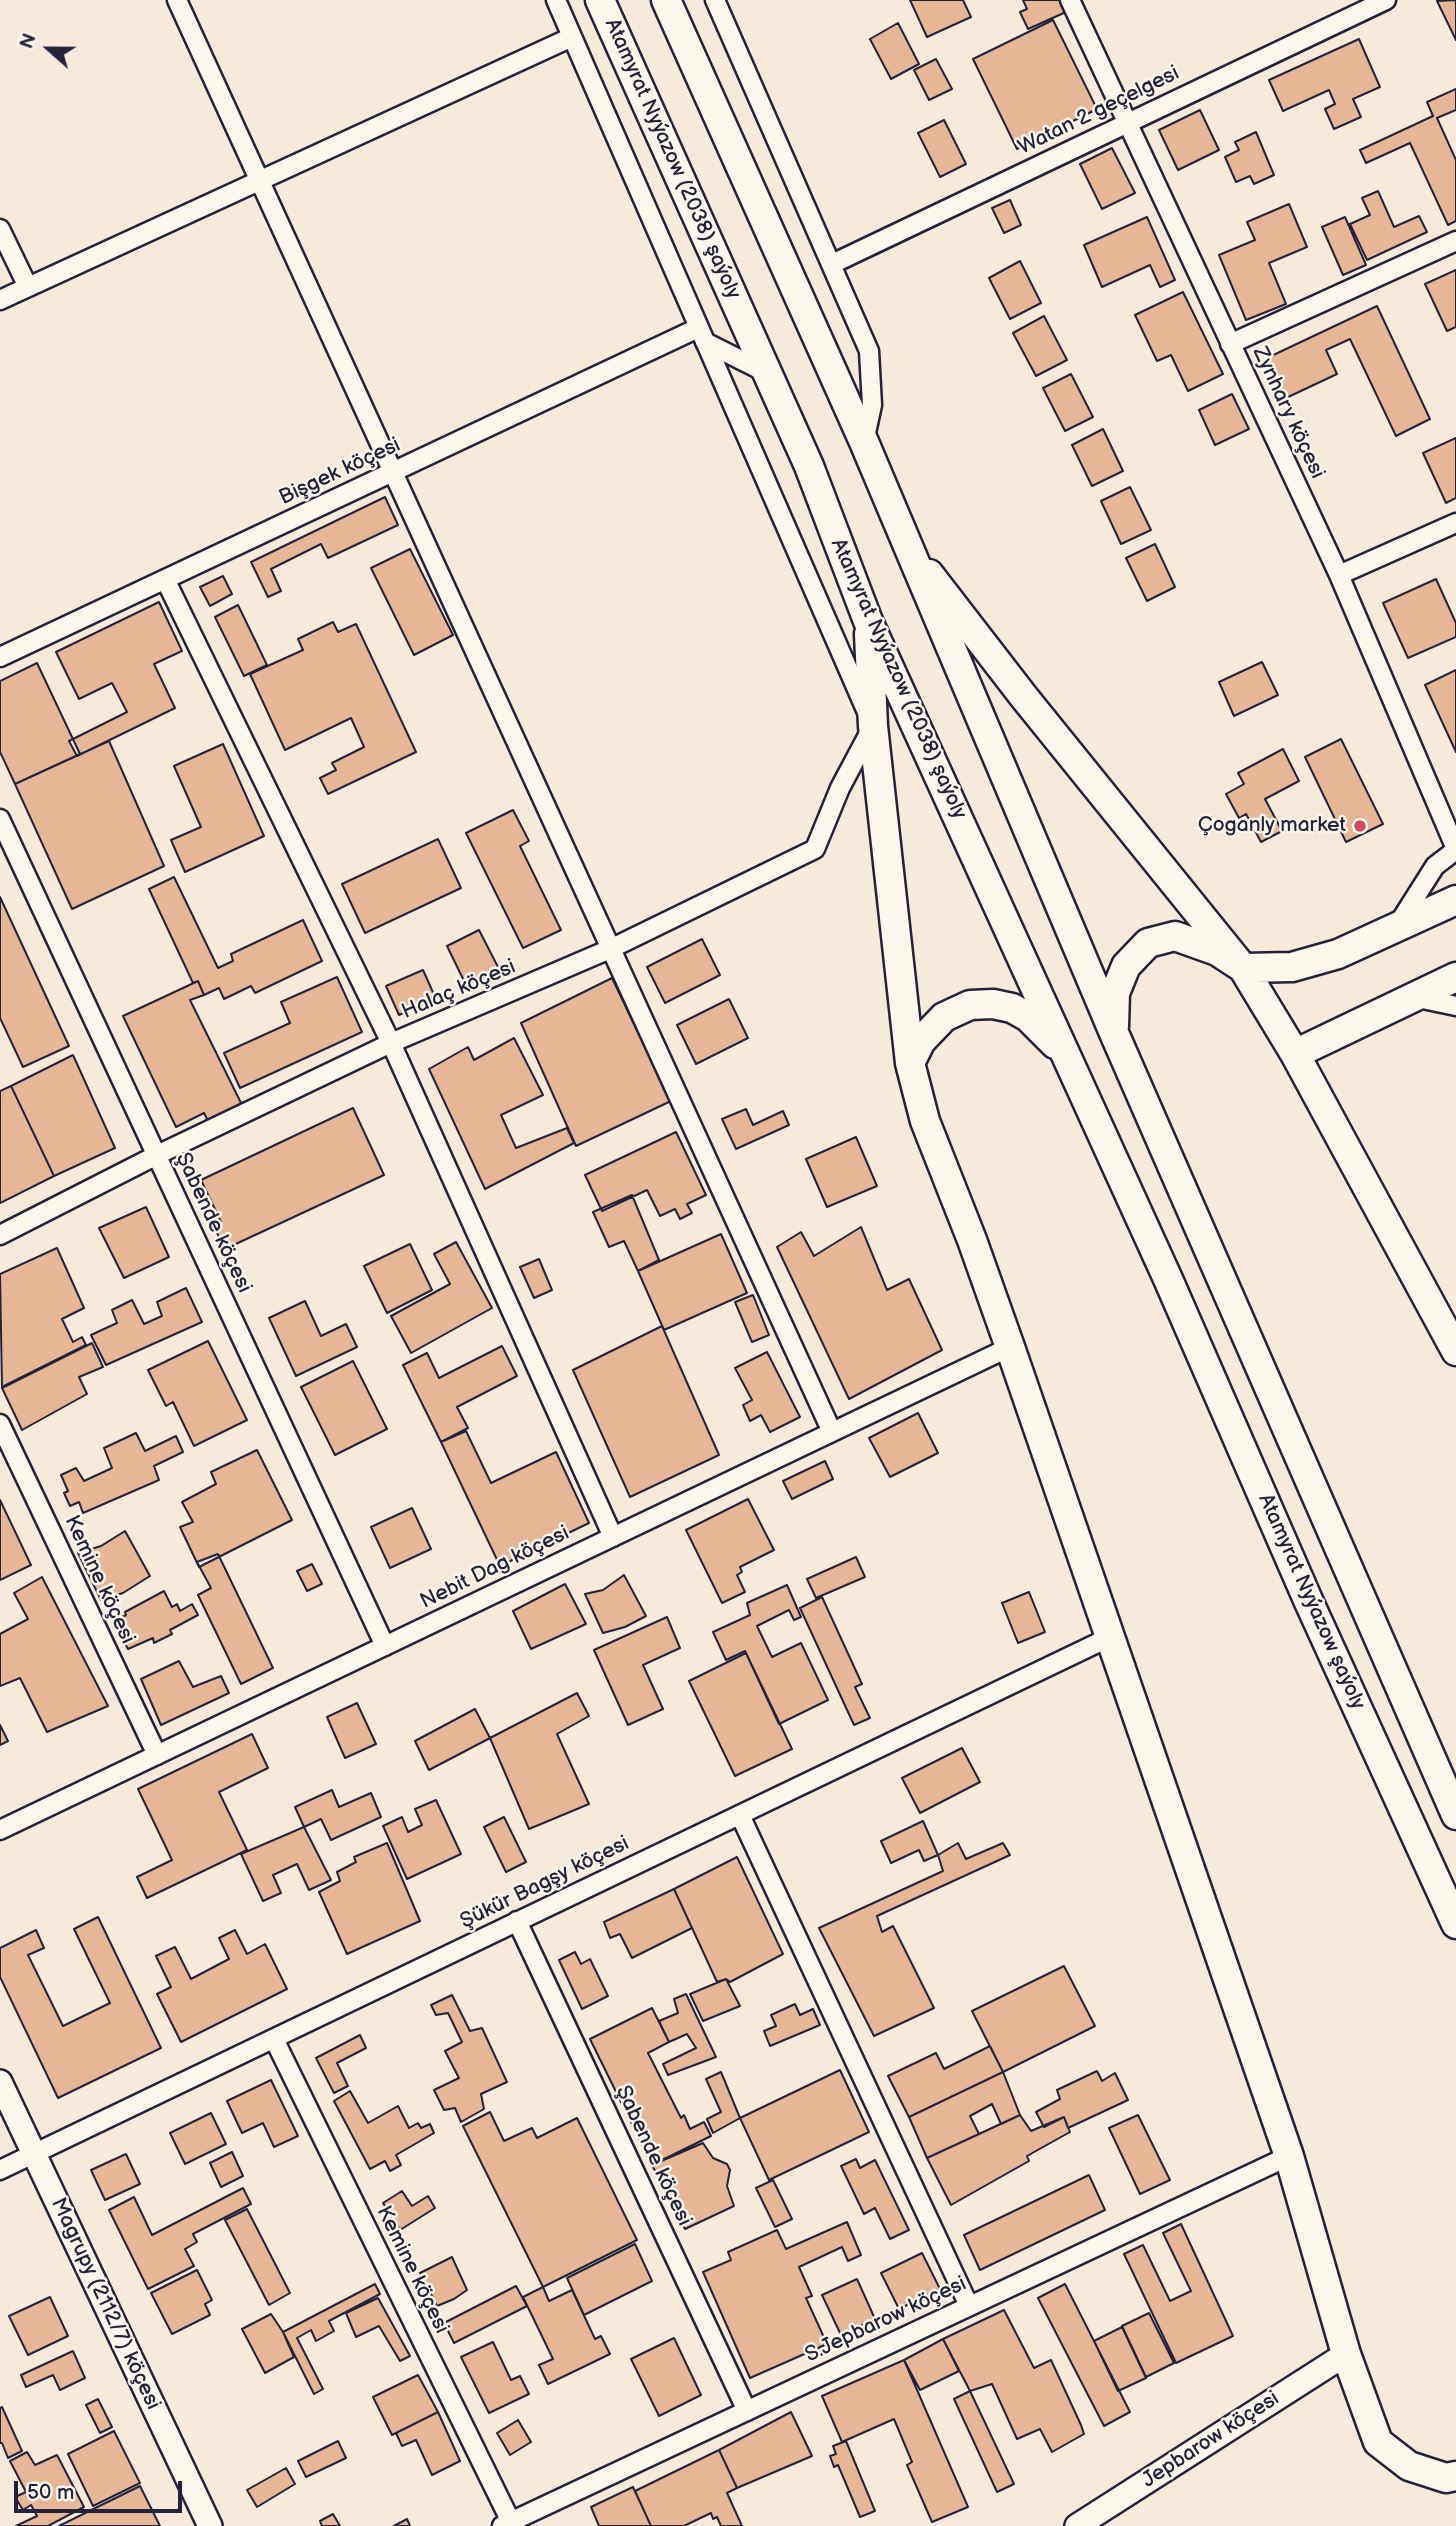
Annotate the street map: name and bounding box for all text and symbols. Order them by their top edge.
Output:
north arrow [14,14,84,84]
street label: Atamyrat Nyýazow (2038) şaýoly [599,15,745,303]
text: N [16,31,42,52]
street label: Watan 2 geçelgesi [1014,61,1184,161]
street label: Zynhary köçesi [1247,343,1329,483]
street label: Bişgek köçesi [275,433,405,511]
street label: Atamyrat Nyýazow (2038) şaýoly [825,535,971,823]
place label: Çoganly market [1198,813,1346,839]
marker: Çoganly market [1352,818,1368,834]
street label: Halaç köçesi [398,955,520,1025]
street label: Şabende köçesi [170,1149,256,1297]
street label: Atamyrat Nyýazow şaýoly [1252,1490,1370,1714]
street label: Kemine köçesi [58,1512,140,1648]
street label: Nebit Dag köçesi [416,1521,574,1615]
street label: Şükür Bagşy köçesi [457,1831,633,1935]
street label: Şabende köçesi [610,2082,696,2230]
street label: Magrupy (2112/7) köçesi [45,2194,165,2414]
street label: Kemine köçesi [370,2202,454,2338]
street label: S.Jepbarow köçesi [801,2272,971,2368]
street label: Jepbarow köçesi [1138,2386,1284,2494]
scale bar [18,2466,186,2510]
text: 50 m [27,2480,74,2505]

